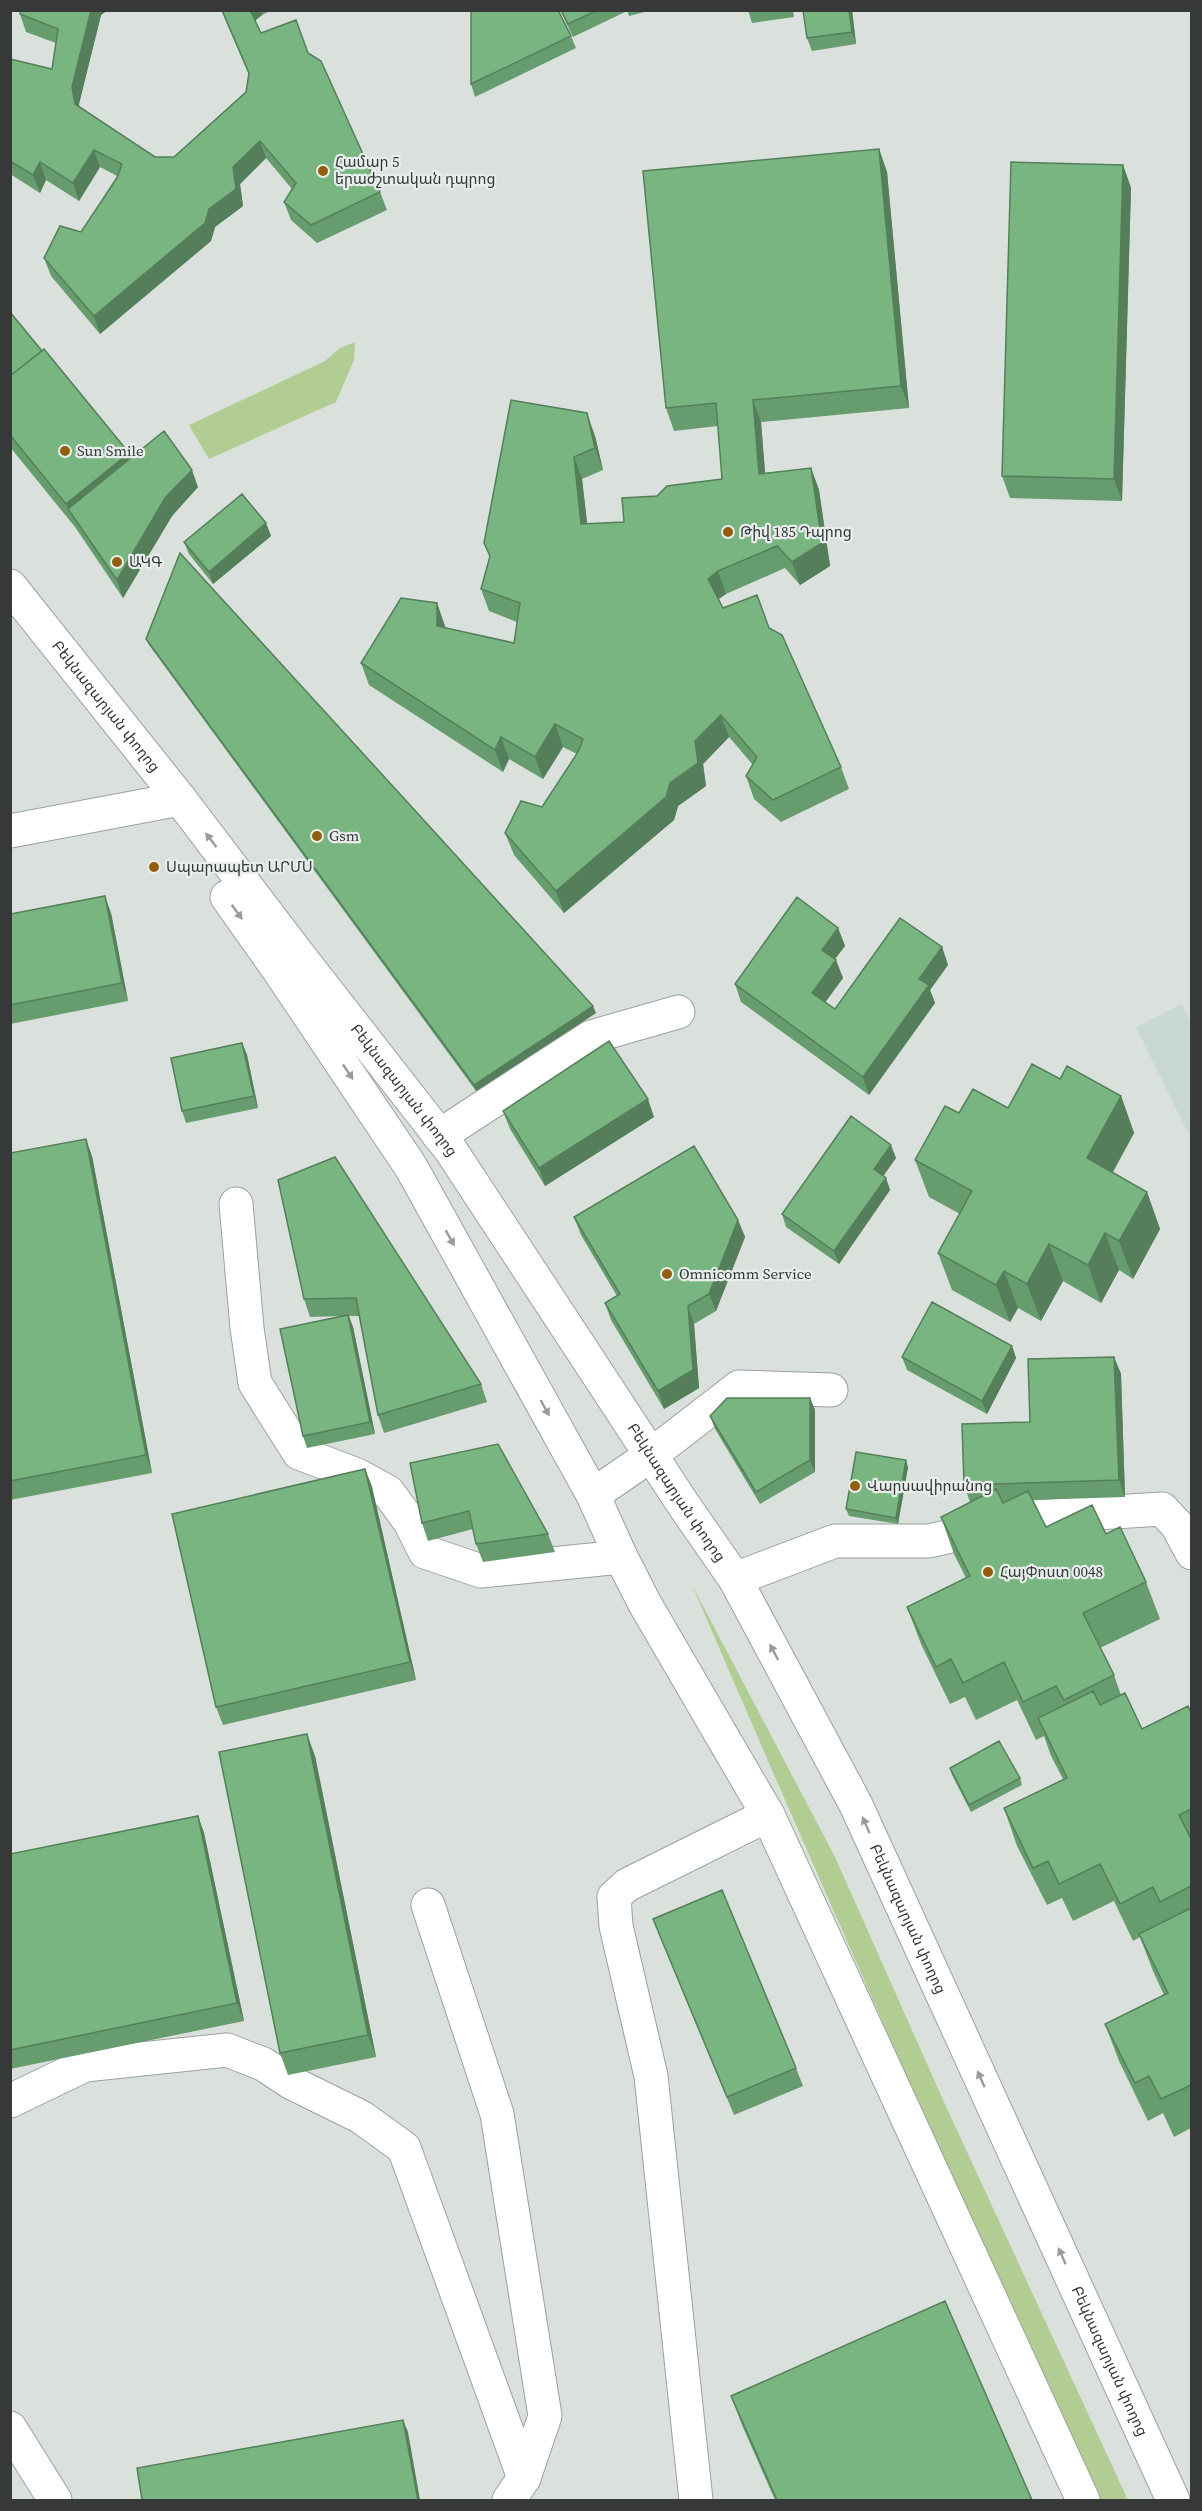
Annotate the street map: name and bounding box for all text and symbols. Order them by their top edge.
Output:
place label: Համար 5 երաժշտական դպրոց [335,151,495,189]
marker: Համար 5 երաժշտական դպրոց [316,164,330,178]
place label: Sun Smile [77,440,144,461]
marker: Sun Smile [58,444,72,458]
place label: Թիվ 185 Դպրոց [740,521,852,542]
marker: Թիվ 185 Դպրոց [721,525,735,539]
place label: ԱԿԳ [129,551,163,572]
marker: ԱԿԳ [110,555,124,569]
street label: Բեկնազարյան փողոց [47,636,165,776]
place label: Gsm [329,825,360,846]
marker: Gsm [310,829,324,843]
one-way arrow [205,832,217,848]
place label: Սպարապետ ԱՐՄՍ [166,856,313,877]
marker: Սպարապետ ԱՐՄՍ [147,860,161,874]
one-way arrow [231,903,243,919]
street label: Բեկնազարյան փողոց [346,1019,463,1160]
one-way arrow [342,1064,353,1080]
one-way arrow [445,1230,455,1247]
place label: Omnicomm Service [679,1263,812,1284]
marker: Omnicomm Service [660,1267,674,1281]
one-way arrow [540,1400,550,1417]
street label: Բեկնազարյան փողոց [623,1419,731,1566]
place label: Վարսավիրանոց [867,1475,992,1496]
marker: Վարսավիրանոց [848,1479,862,1493]
place label: ՀայՓոստ 0048 [1000,1561,1103,1582]
marker: ՀայՓոստ 0048 [981,1565,995,1579]
one-way arrow [769,1644,779,1661]
one-way arrow [861,1816,870,1833]
street label: Բեկնազարյան փողոց [865,1840,952,1997]
one-way arrow [976,2069,986,2087]
one-way arrow [1057,2247,1067,2265]
street label: Բեկնազարյան փողոց [1067,2282,1153,2439]

